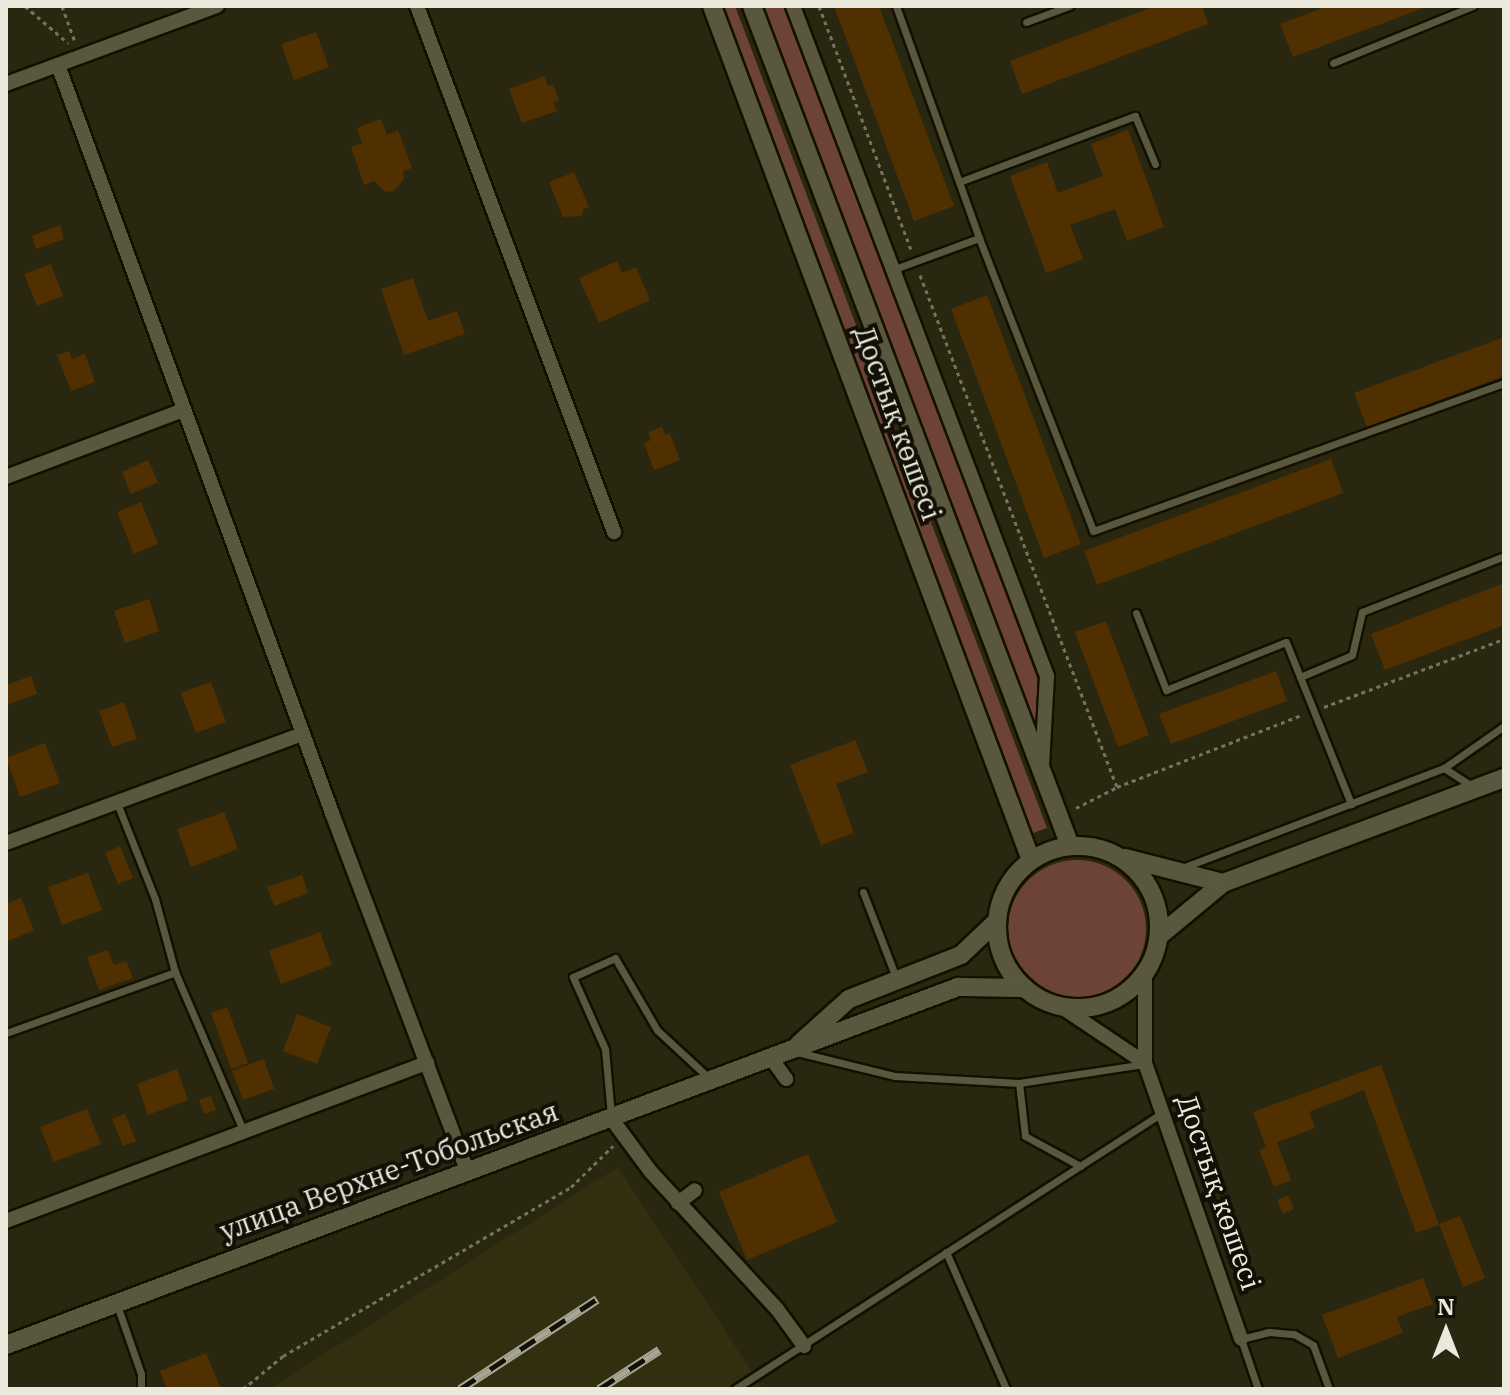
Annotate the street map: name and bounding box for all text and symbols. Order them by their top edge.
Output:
street label: Достық көшесі [847,321,949,525]
street label: Достық көшесі [1170,1090,1268,1294]
street label: улица Верхне-Тобольская [215,1094,563,1248]
north arrow [1406,1291,1486,1371]
text: N [1437,1292,1455,1321]

